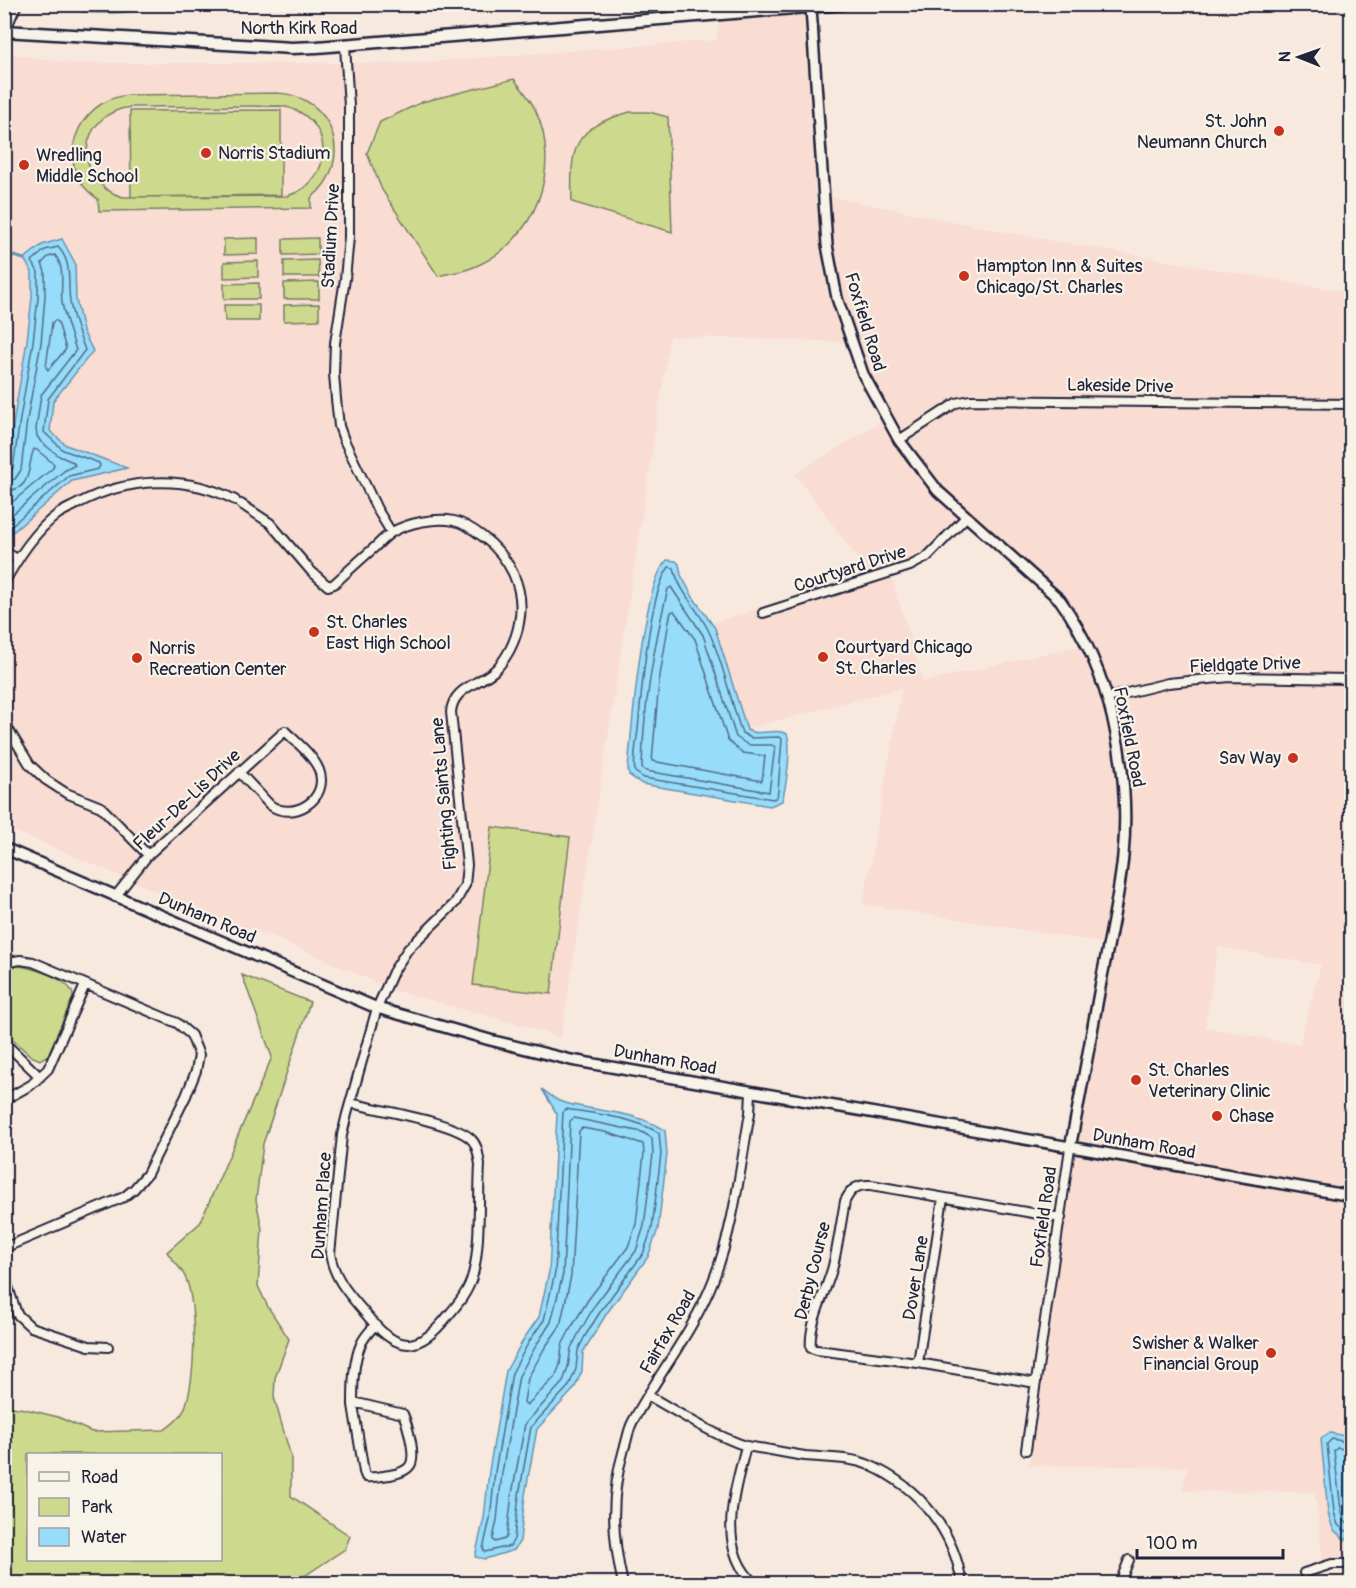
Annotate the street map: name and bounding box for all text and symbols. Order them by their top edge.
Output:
street label: North Kirk Road [240,17,358,40]
north arrow [1269,27,1329,87]
text: N [1275,51,1295,62]
place label: St. John Neumann Church [1137,110,1267,154]
marker: St. John Neumann Church [1272,124,1286,138]
place label: Norris Stadium [218,142,330,165]
place label: Wredling Middle School [36,144,139,188]
marker: Norris Stadium [199,146,213,160]
marker: Wredling Middle School [17,158,31,172]
street label: Stadium Drive [317,183,345,289]
place label: Hampton Inn & Suites Chicago/St. Charles [976,255,1143,299]
marker: Hampton Inn & Suites Chicago/St. Charles [957,269,971,283]
street label: Foxfield Road [839,270,891,374]
street label: Lakeside Drive [1067,374,1173,398]
street label: Courtyard Drive [791,540,909,598]
place label: St. Charles East High School [326,611,451,655]
marker: St. Charles East High School [307,625,321,639]
place label: Courtyard Chicago St. Charles [835,636,973,680]
place label: Norris Recreation Center [149,637,287,681]
marker: Courtyard Chicago St. Charles [816,650,830,664]
marker: Norris Recreation Center [130,651,144,665]
street label: Fieldgate Drive [1189,652,1301,678]
street label: Foxfield Road [1108,685,1150,789]
street label: Fighting Saints Lane [426,717,462,871]
street label: Fleur-De-Lis Drive [128,744,246,856]
place label: Sav Way [1219,747,1281,770]
marker: Sav Way [1286,751,1300,765]
street label: Dunham Road [155,887,259,949]
street label: Dunham Road [612,1040,718,1080]
place label: St. Charles Veterinary Clinic [1148,1059,1271,1103]
marker: St. Charles Veterinary Clinic [1129,1073,1143,1087]
place label: Chase [1229,1105,1274,1128]
marker: Chase [1210,1109,1224,1123]
street label: Dunham Road [1091,1124,1197,1164]
street label: Dunham Place [307,1151,337,1260]
street label: Foxfield Road [1026,1165,1062,1269]
street label: Derby Course [790,1219,836,1322]
street label: Dover Lane [898,1234,934,1322]
street label: Fairfax Road [635,1286,701,1378]
place label: Swisher & Walker Financial Group [1131,1332,1260,1376]
marker: Swisher & Walker Financial Group [1264,1346,1278,1360]
legend [27,1453,222,1561]
text: Road [81,1466,118,1489]
text: Park [81,1496,113,1519]
scale bar [1137,1522,1282,1560]
text: Water [81,1526,127,1549]
text: 100 m [1146,1532,1198,1555]

